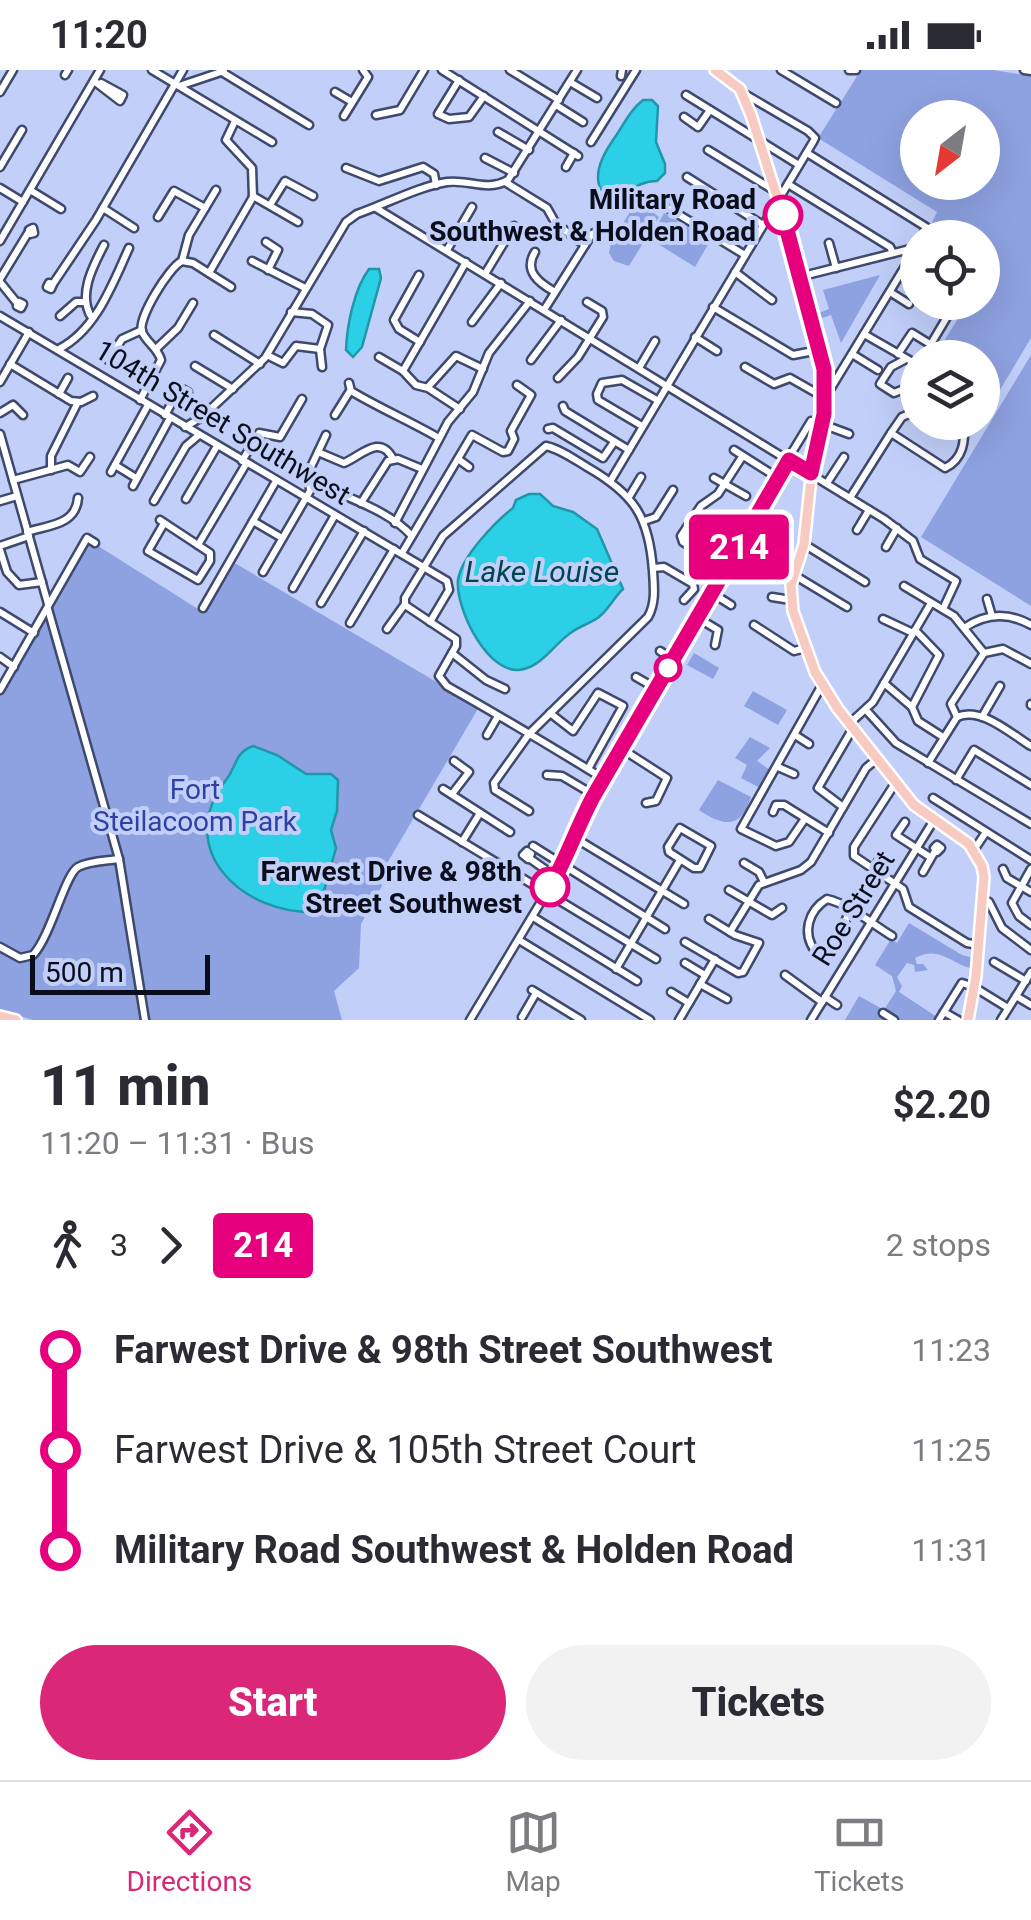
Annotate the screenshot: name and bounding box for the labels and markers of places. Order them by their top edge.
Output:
place label: Military Road Southwest & Holden Road [429,183,756,248]
marker: Military Road Southwest & Holden Road [764,196,802,234]
unlabelled marker [655,655,681,681]
place label: Farwest Drive & 98th Street Southwest [261,855,522,920]
marker: Farwest Drive & 98th Street Southwest [531,868,569,906]

